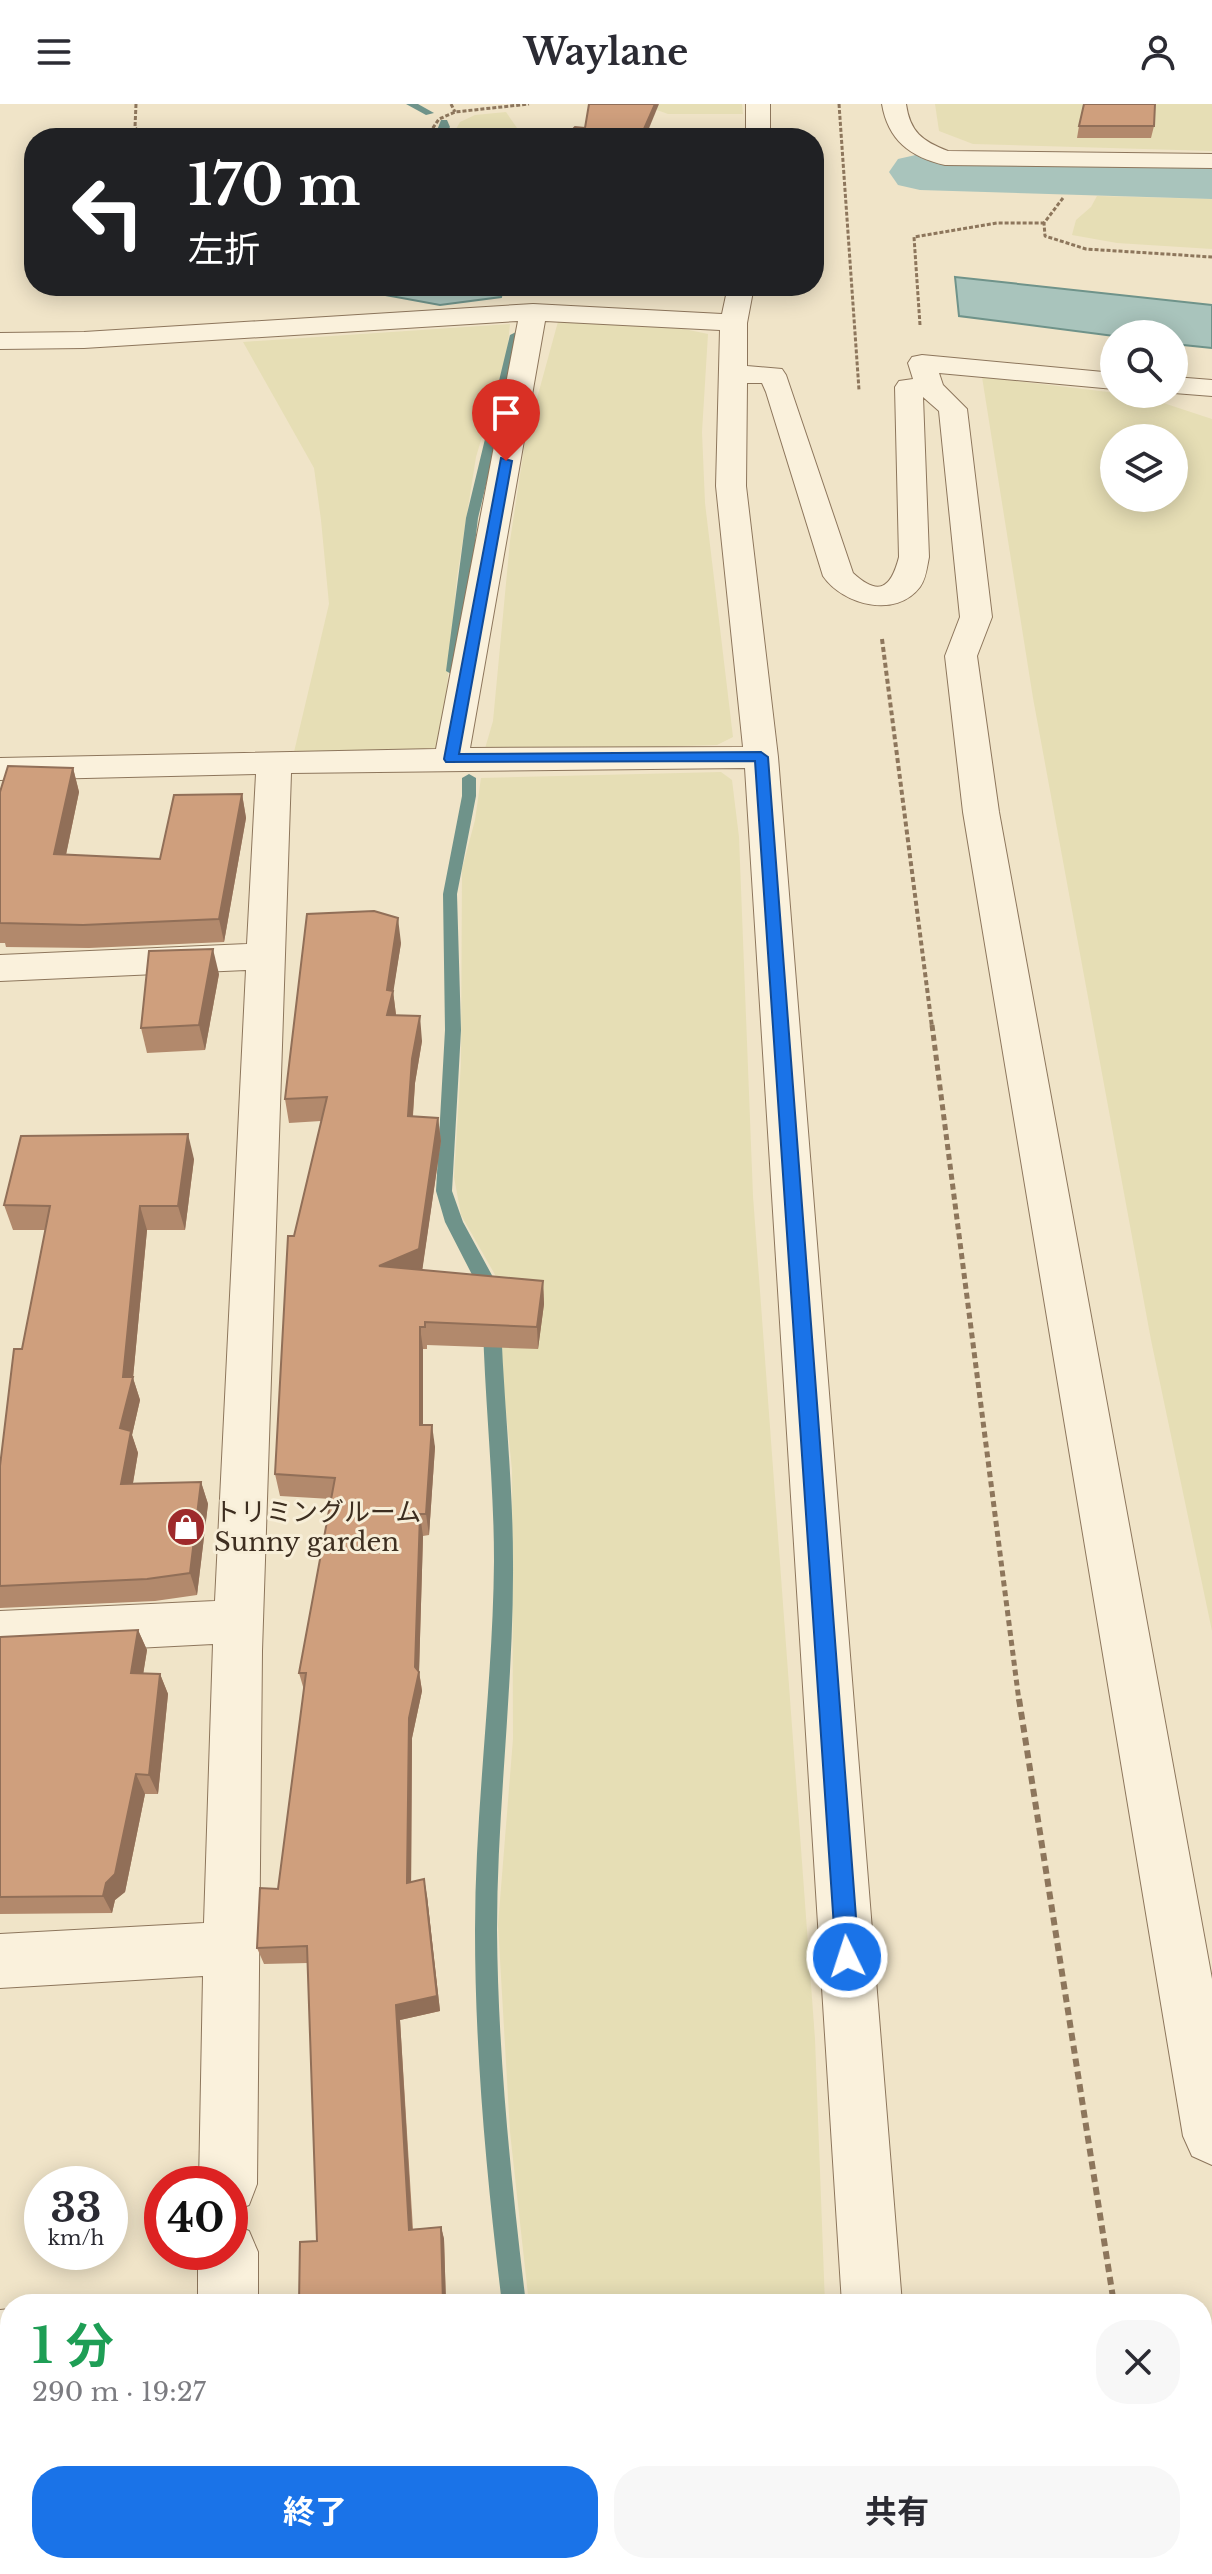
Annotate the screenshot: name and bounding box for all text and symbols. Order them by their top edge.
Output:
icon: menu [32,30,76,74]
text: Waylane [524,30,688,75]
icon: person [1136,30,1180,74]
text: 170 m [188,151,360,220]
icon: left [56,160,160,264]
text: 左折 [188,227,260,272]
map controls [1100,320,1188,512]
button: search [1100,320,1188,408]
pin [472,379,540,461]
icon: arrive [484,391,528,435]
button: layers [1100,424,1188,512]
place label: トリミングルーム Sunny garden [214,1496,421,1558]
shop icon: トリミングルーム Sunny garden [165,1506,207,1548]
position arrow [805,1915,889,1999]
speed limit sign: 40 [144,2166,248,2270]
text: 33 [51,2183,101,2233]
text: km/h [48,2226,104,2250]
text: 1 分 [32,2316,114,2376]
button: close [1096,2320,1180,2404]
text: 290 m · 19:27 [32,2376,206,2408]
button: 終了 [32,2466,598,2558]
button: 共有 [614,2466,1180,2558]

